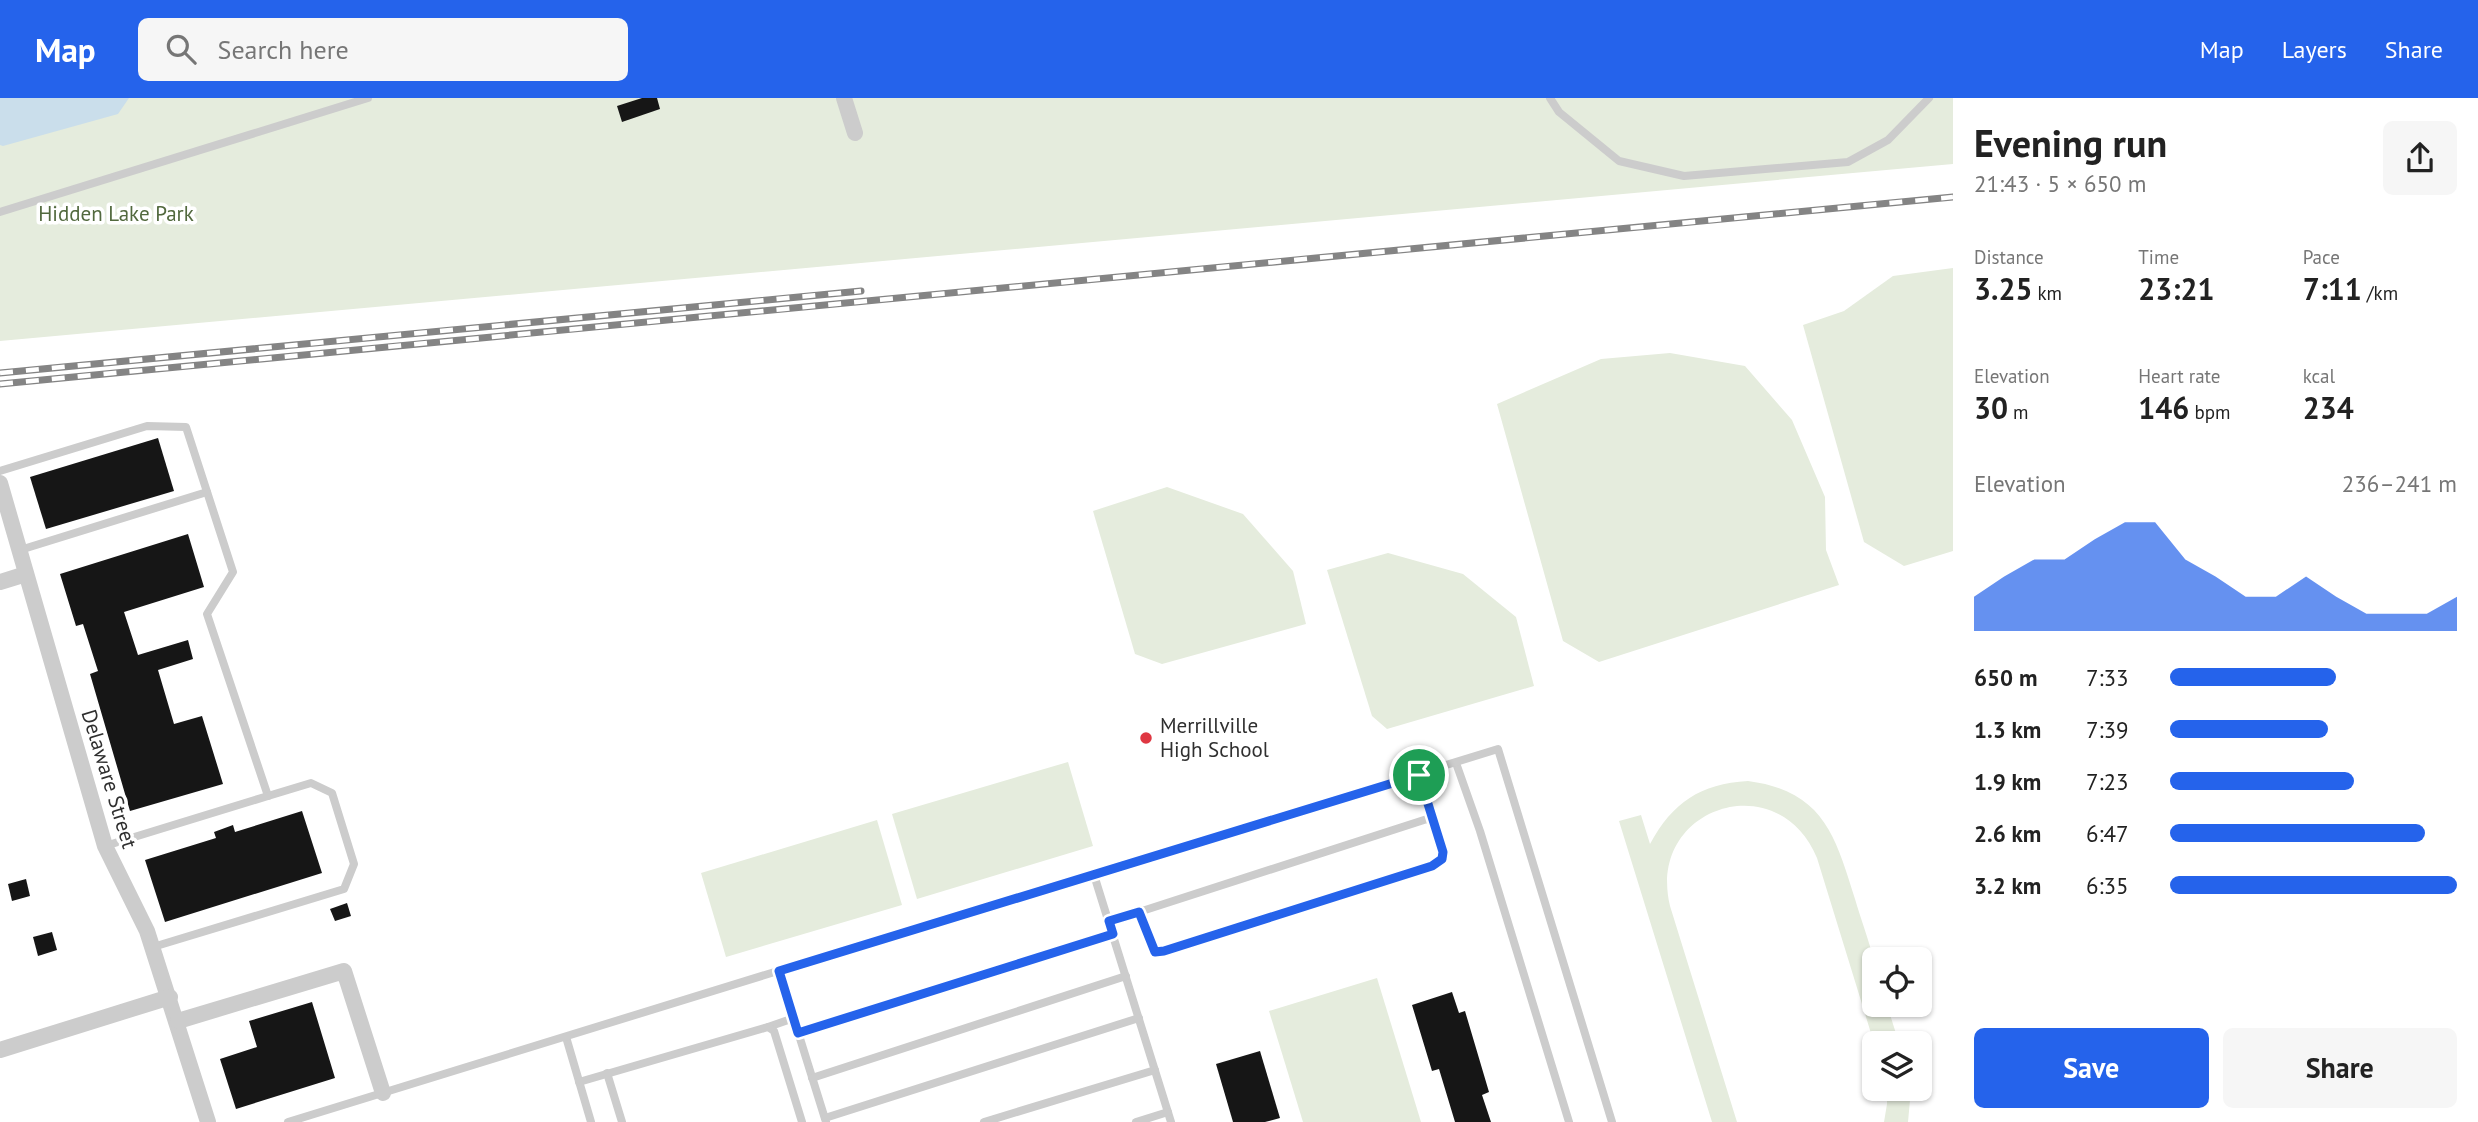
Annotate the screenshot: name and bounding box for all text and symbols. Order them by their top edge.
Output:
search box [138,18,628,81]
text: Map [35,28,96,71]
icon: search [162,30,200,68]
text: Search here [218,33,349,66]
text: Map [2200,34,2244,65]
text: Layers [2282,34,2347,65]
text: Share [2385,34,2443,65]
text: Evening run [1974,118,2167,167]
button: share [2383,121,2457,195]
text: 21:43 · 5 × 650 m [1974,169,2146,198]
park label: Hidden Lake Park [38,200,194,227]
text: Distance [1974,245,2044,269]
text: Time [2138,245,2179,269]
text: Pace [2303,245,2340,269]
text: 3.25 [1974,269,2032,308]
text: 23:21 [2138,269,2214,308]
text: 7:11 [2303,269,2362,308]
text: km [2032,281,2062,305]
text: /km [2362,281,2398,305]
text: Elevation [1974,364,2050,388]
text: Heart rate [2138,364,2220,388]
text: kcal [2303,364,2335,388]
text: 30 [1974,388,2008,427]
text: 146 [2138,388,2189,427]
text: 234 [2303,388,2354,427]
text: m [2008,400,2029,424]
text: bpm [2189,400,2230,424]
text: Elevation [1974,469,2066,498]
text: 236–241 m [2342,469,2457,498]
text: 650 m [1974,663,2037,692]
text: 7:33 [2086,663,2129,692]
street label: Delaware Street [76,706,143,852]
place label: Merrillville High School [1160,712,1269,763]
text: 1.3 km [1974,715,2041,744]
text: 7:39 [2086,715,2129,744]
marker: Merrillville High School [1138,730,1154,746]
pin [1389,745,1449,805]
icon: arrive [1400,756,1438,794]
text: 1.9 km [1974,767,2041,796]
text: 7:23 [2086,767,2129,796]
text: 2.6 km [1974,819,2041,848]
text: 6:47 [2086,819,2129,848]
text: 3.2 km [1974,871,2041,900]
text: 6:35 [2086,871,2129,900]
map controls [1862,947,1932,1101]
button: locate [1862,947,1932,1017]
button: Save [1974,1028,2209,1108]
button: Share [2223,1028,2457,1108]
button: layers [1862,1031,1932,1101]

